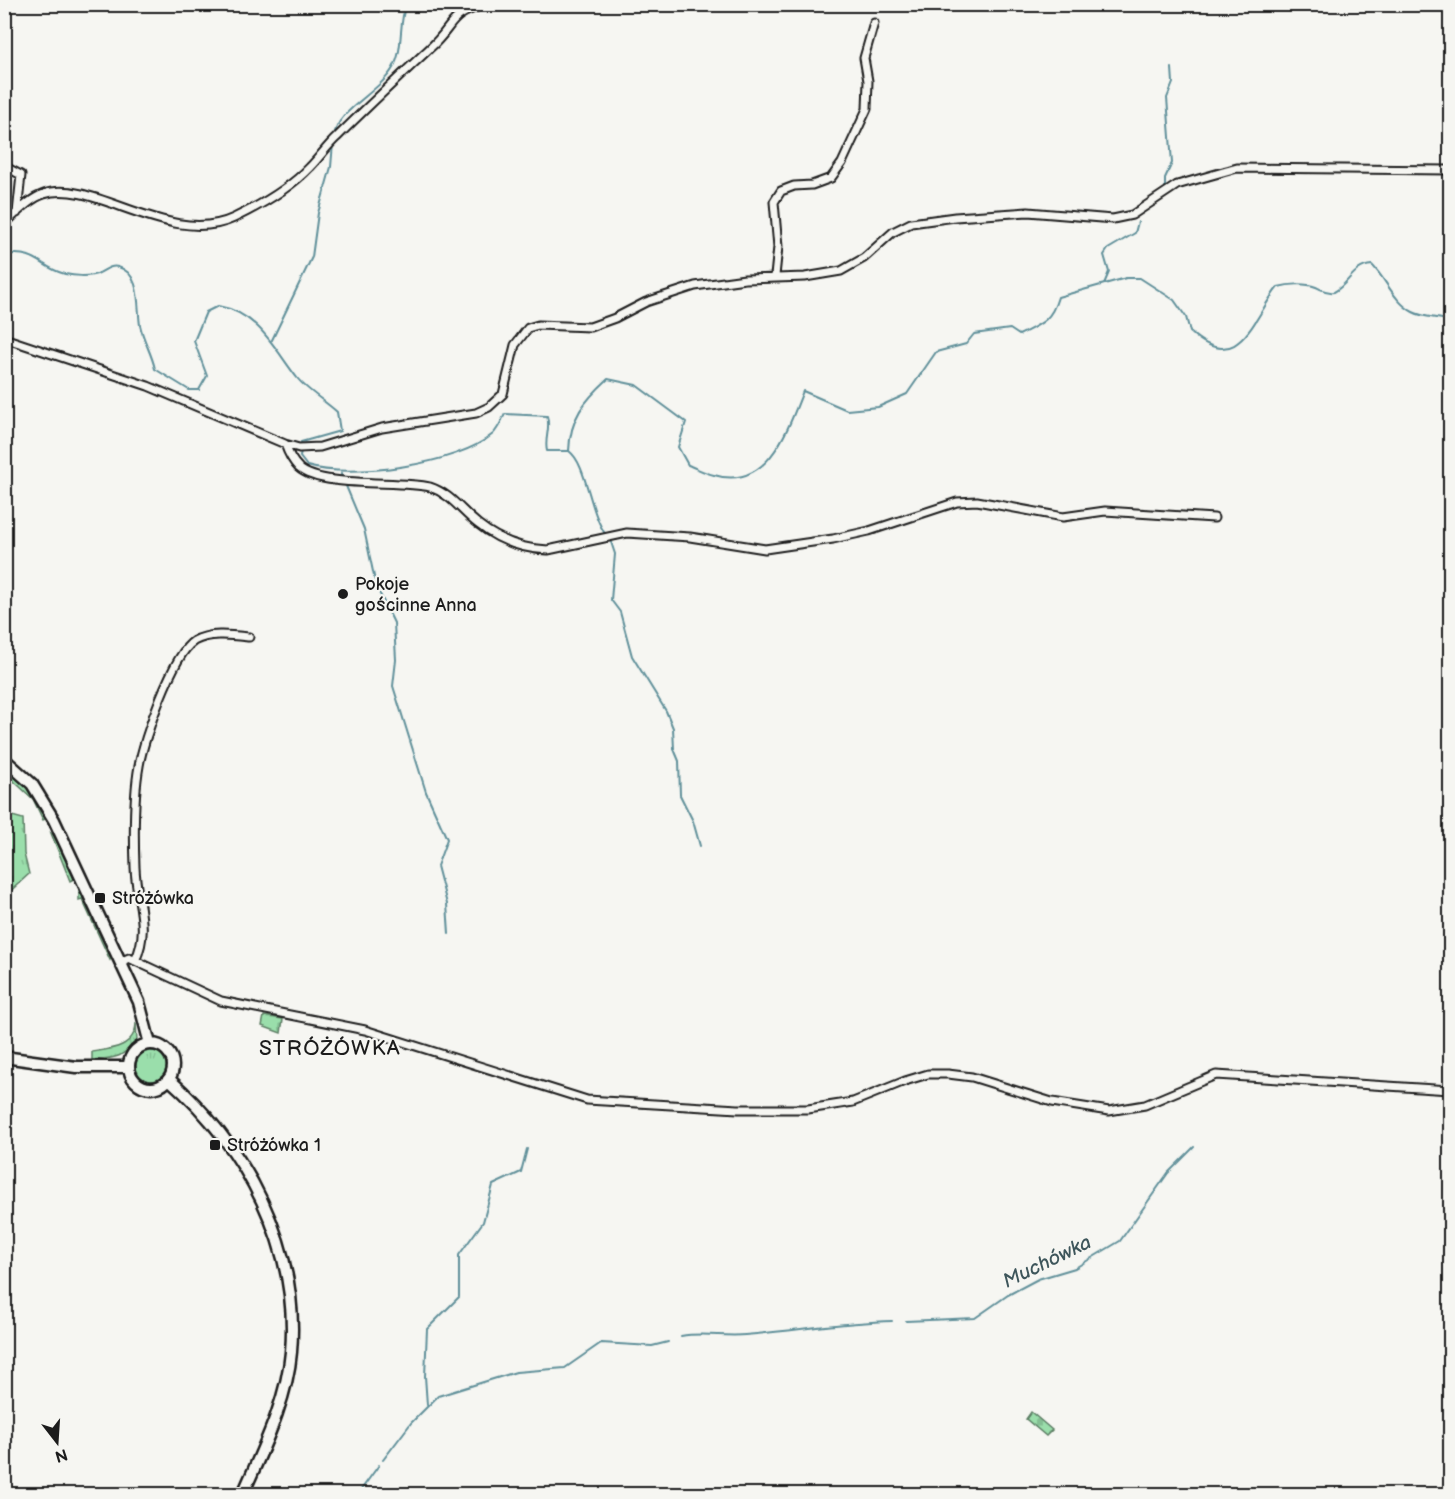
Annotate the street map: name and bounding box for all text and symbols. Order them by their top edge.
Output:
place label: Pokoje gościnne Anna [355,574,477,616]
marker: Pokoje gościnne Anna [336,587,350,601]
place label: Stróżówka [112,888,194,909]
marker: Stróżówka [93,891,107,905]
district label: STRÓŻÓWKA [259,1036,401,1061]
place label: Stróżówka 1 [227,1135,321,1156]
marker: Stróżówka 1 [208,1138,222,1152]
water label: Muchówka [999,1230,1095,1294]
north arrow [27,1412,87,1472]
text: N [52,1444,69,1466]

